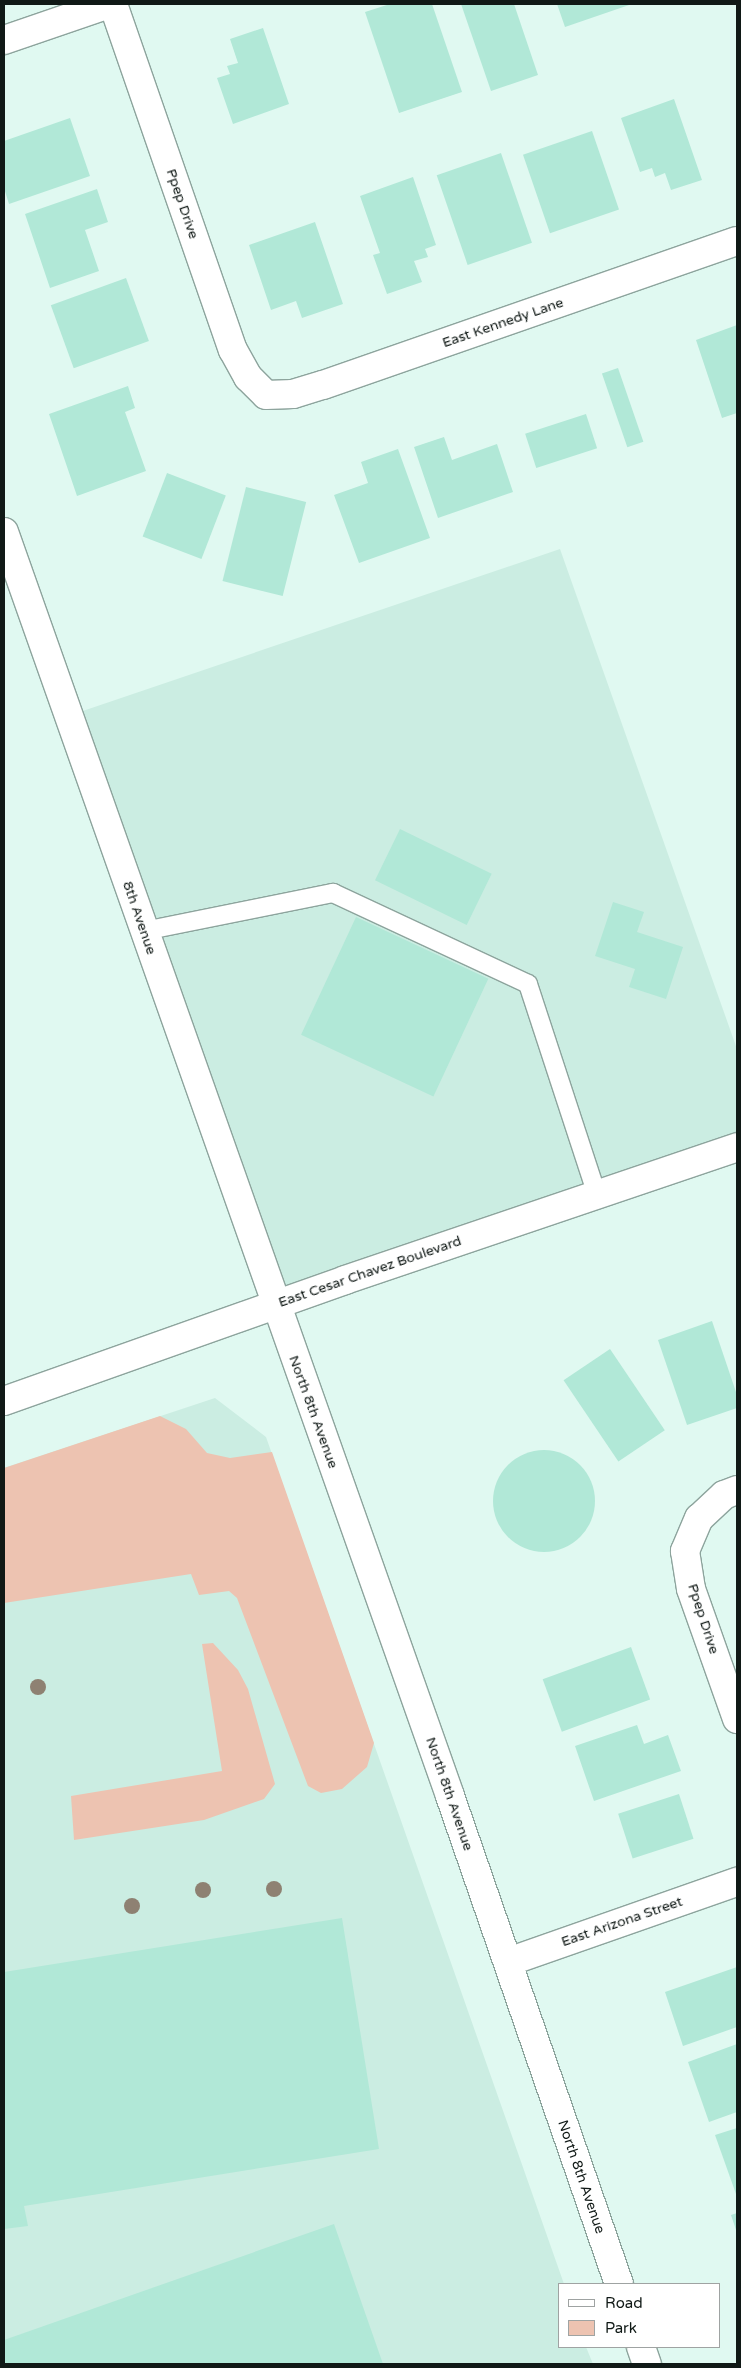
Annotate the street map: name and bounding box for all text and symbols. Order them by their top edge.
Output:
street label: Ppep Drive [162,167,202,241]
street label: East Kennedy Lane [440,294,566,352]
street label: 8th Avenue [119,879,159,957]
street label: East Cesar Chavez Boulevard [276,1233,464,1311]
street label: North 8th Avenue [285,1353,341,1471]
street label: Ppep Drive [684,1582,722,1656]
street label: North 8th Avenue [422,1735,476,1853]
street label: East Arizona Street [559,1893,685,1951]
street label: North 8th Avenue [554,2118,608,2236]
legend [558,2283,721,2348]
text: Road [605,2294,643,2312]
text: Park [605,2319,637,2337]

